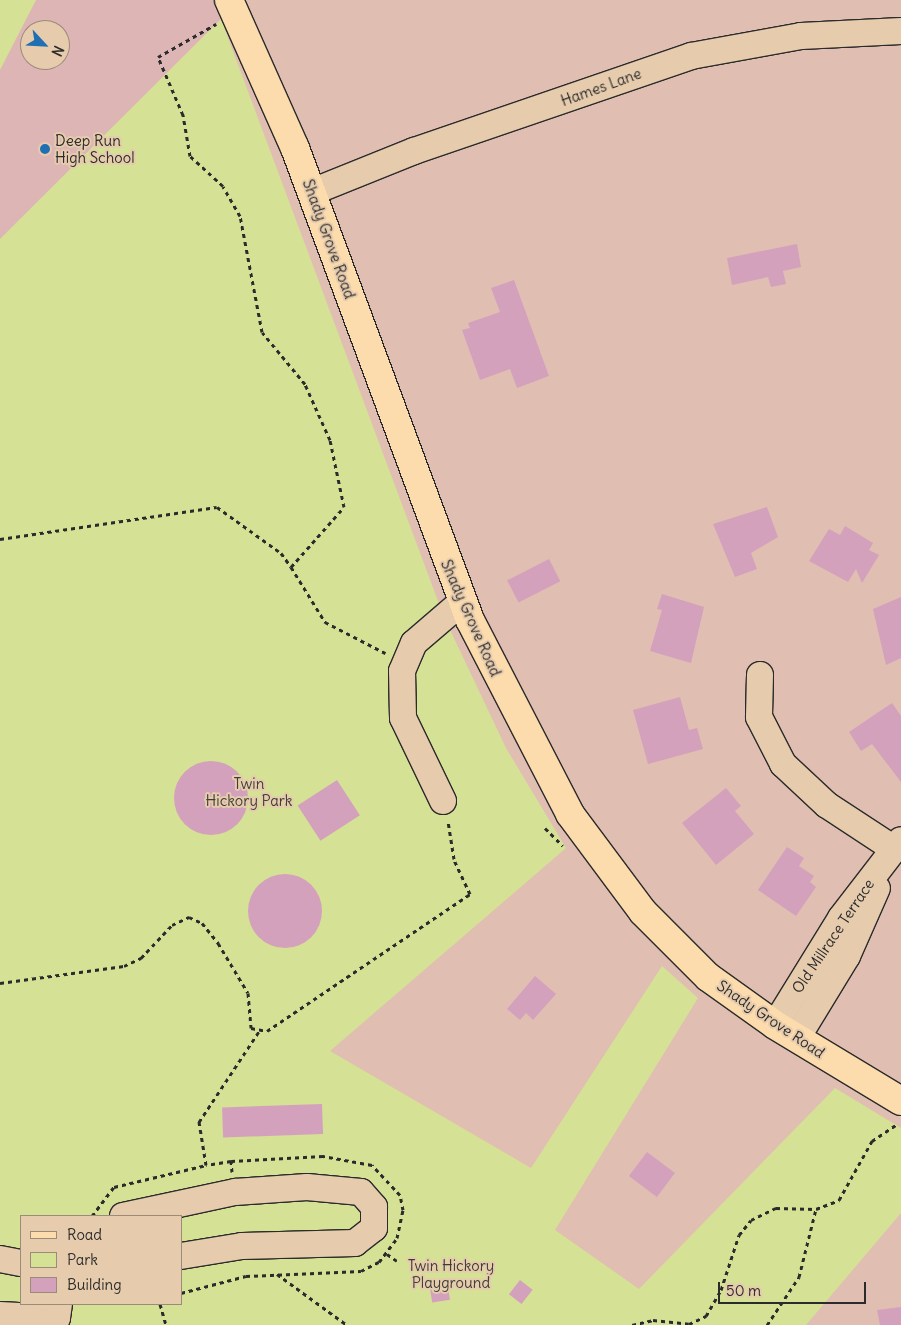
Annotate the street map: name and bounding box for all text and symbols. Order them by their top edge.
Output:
north arrow [20,20,70,70]
text: N [47,43,68,59]
street label: Hames Lane [558,64,644,110]
place label: Deep Run High School [55,131,135,166]
marker: Deep Run High School [39,143,51,155]
street label: Shady Grove Road [299,177,359,301]
street label: Shady Grove Road [437,557,505,679]
park label: Twin Hickory Park [206,774,292,809]
street label: Old Millrace Terrace [788,875,878,997]
street label: Shady Grove Road [714,976,828,1062]
legend [20,1215,182,1305]
text: Road [67,1225,102,1244]
text: Park [67,1250,98,1269]
park label: Twin Hickory Playground [408,1256,494,1291]
scale bar [721,1272,868,1304]
text: Building [67,1275,122,1294]
text: 50 m [726,1281,761,1300]

